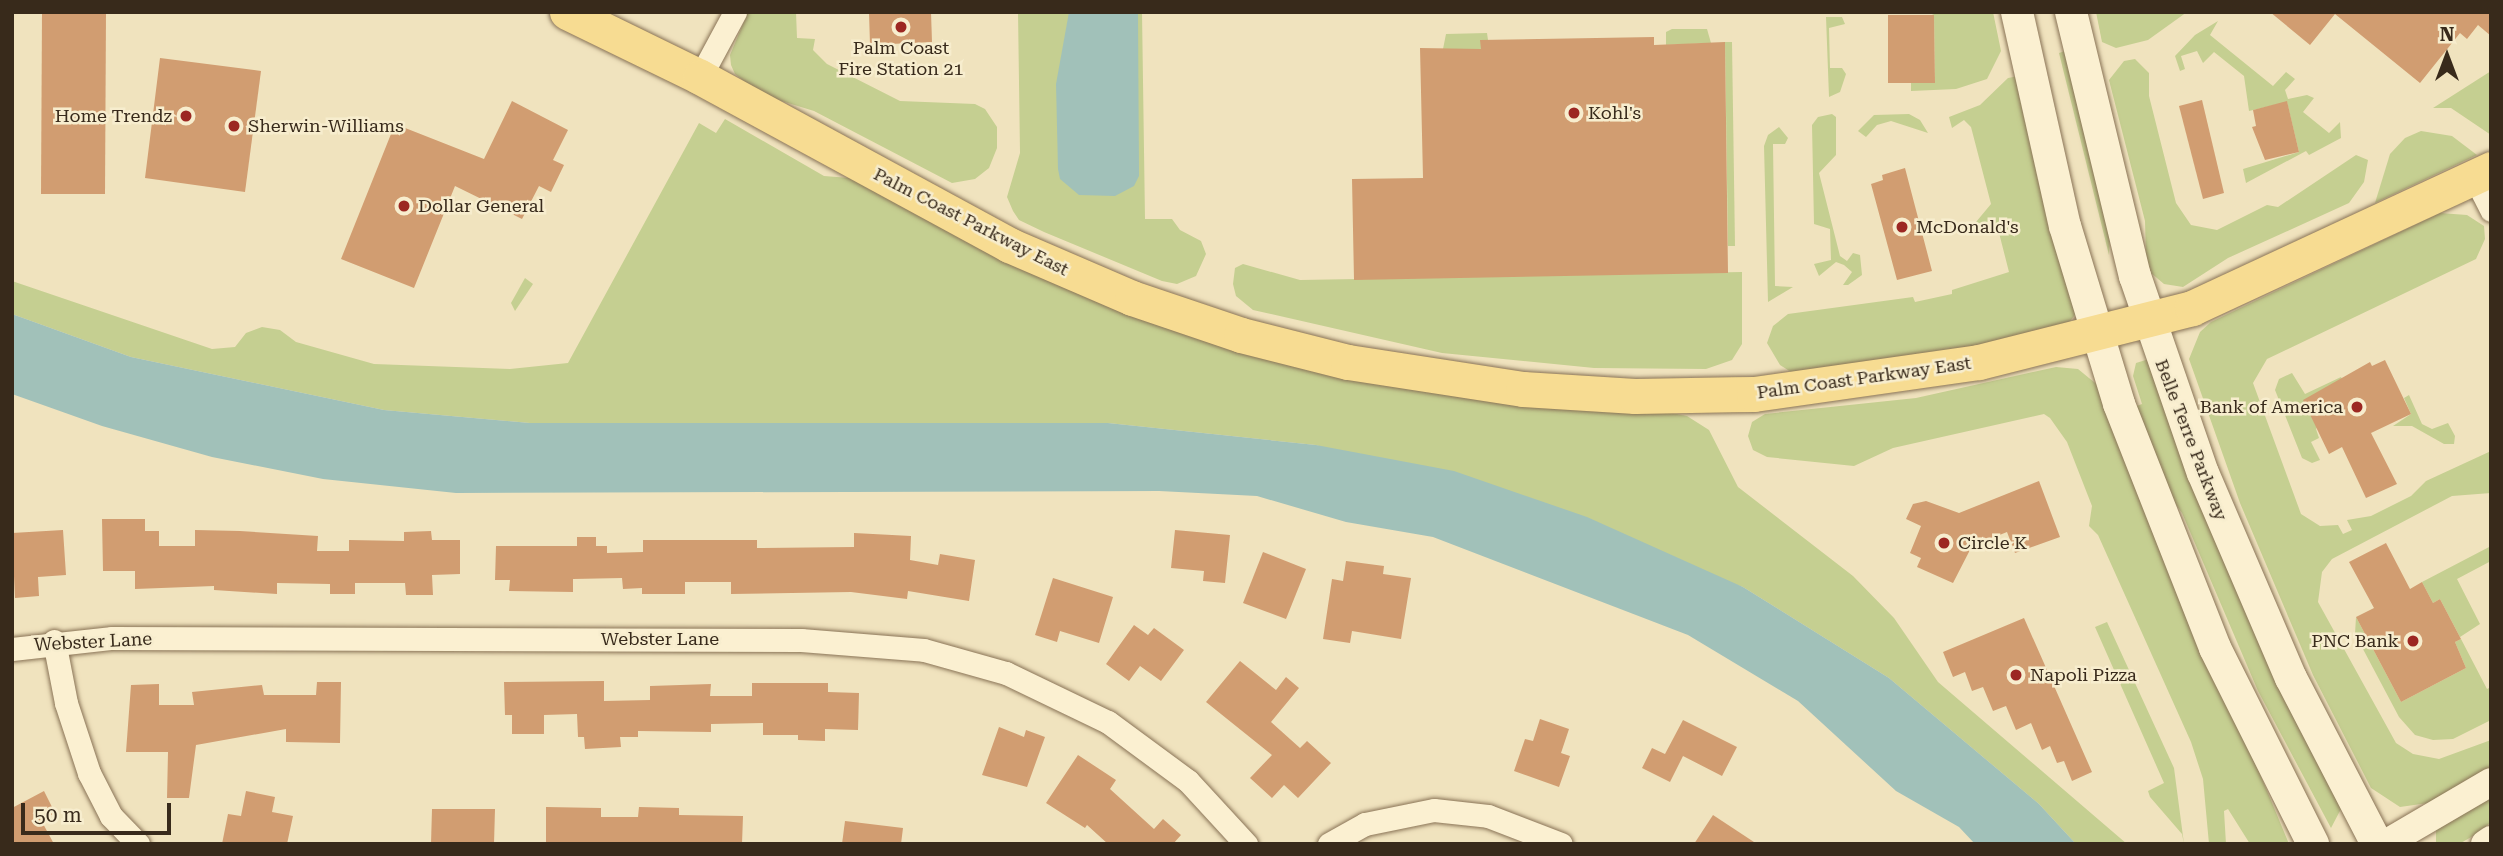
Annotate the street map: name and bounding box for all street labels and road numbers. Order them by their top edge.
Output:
street label: Palm Coast Parkway East [870,163,1072,281]
street label: Palm Coast Parkway East [1756,352,1972,404]
street label: Belle Terre Parkway [2150,356,2232,524]
street label: Webster Lane [33,628,153,656]
street label: Webster Lane [601,628,719,650]

